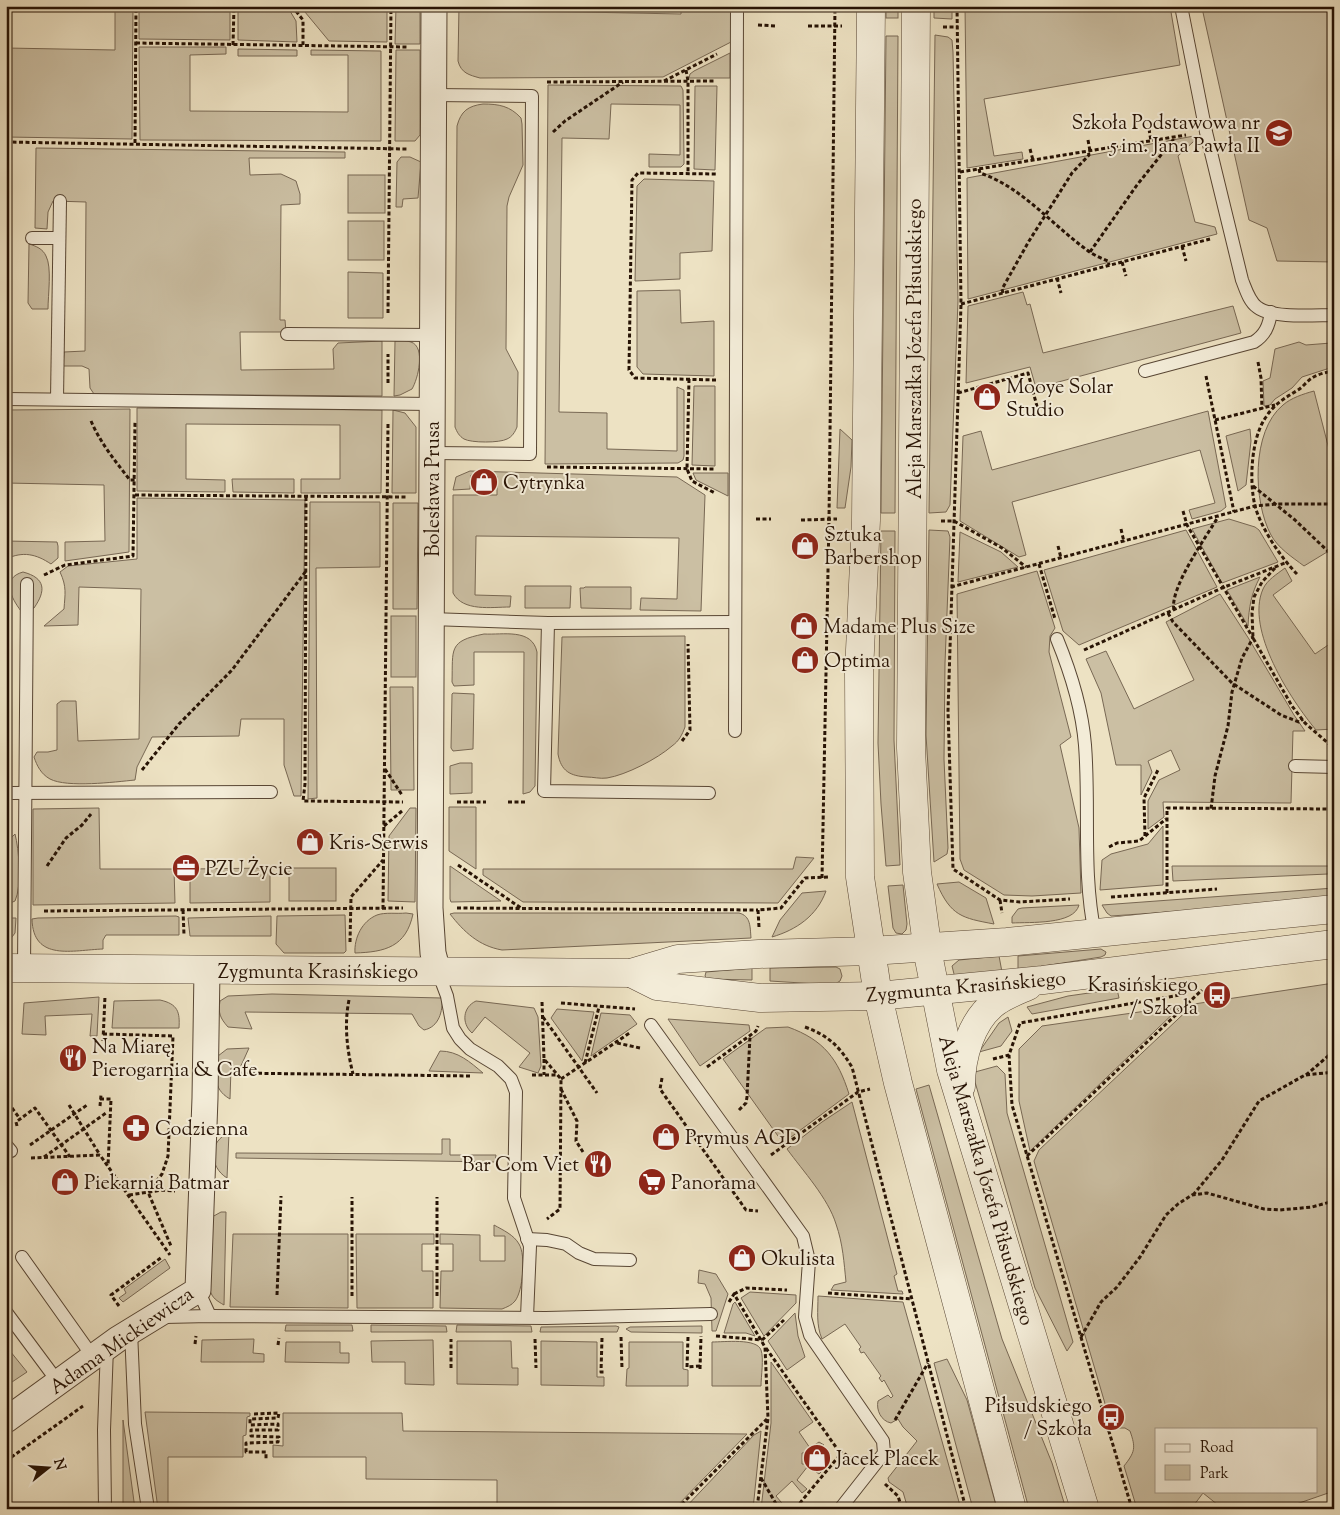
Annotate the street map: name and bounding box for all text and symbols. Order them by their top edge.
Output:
place label: Szkoła Podstawowa nr 5 im. Jana Pawła II [1071,110,1260,162]
school or university icon: Szkoła Podstawowa nr 5 im. Jana Pawła II [1264,118,1294,148]
street label: Aleja Marszałka Józefa Piłsudskiego [902,199,931,499]
place label: Mooye Solar Studio [1006,374,1114,426]
shop icon: Mooye Solar Studio [972,382,1002,412]
street label: Bolesława Prusa [420,421,449,557]
shop icon: Cytrynka [469,467,499,497]
place label: Cytrynka [503,470,585,499]
place label: Sztuka Barbershop [824,522,922,574]
shop icon: Sztuka Barbershop [790,531,820,561]
shop icon: Madame Plus Size [789,611,819,641]
place label: Madame Plus Size [823,614,976,643]
shop icon: Optima [790,645,820,675]
place label: Optima [824,648,890,677]
shop icon: Kris-Serwis [295,827,325,857]
place label: Kris-Serwis [329,830,428,859]
office icon: PZU Życie [171,853,201,883]
place label: PZU Życie [205,856,293,885]
street label: Zygmunta Krasińskiego [218,959,418,988]
street label: Zygmunta Krasińskiego [865,965,1067,1012]
place label: Krasińskiego / Szkoła [1088,972,1198,1024]
bus stop icon: Krasińskiego / Szkoła [1202,980,1232,1010]
street label: Aleja Marszałka Józefa Piłsudskiego [929,1032,1040,1329]
place label: Na Miarę Pierogarnia & Cafe [92,1034,258,1086]
restaurant icon: Na Miarę Pierogarnia & Cafe [58,1043,88,1073]
pharmacy icon: Codzienna [121,1113,151,1143]
place label: Codzienna [155,1116,248,1145]
shop icon: Prymus AGD [651,1122,681,1152]
place label: Prymus AGD [685,1125,801,1154]
restaurant icon: Bar Com Viet [583,1149,613,1179]
place label: Bar Com Viet [462,1152,579,1181]
shop icon: Piekarnia Batmar [50,1167,80,1197]
supermarket icon: Panorama [637,1167,667,1197]
place label: Piekarnia Batmar [84,1170,230,1199]
place label: Panorama [671,1170,756,1199]
shop icon: Okulista [727,1243,757,1273]
place label: Okulista [761,1246,835,1275]
street label: Adama Mickiewicza [44,1281,201,1403]
place label: Piłsudskiego / Szkoła [985,1393,1092,1445]
bus stop icon: Piłsudskiego / Szkoła [1096,1402,1126,1432]
legend [1155,1428,1318,1492]
text: Road [1200,1438,1234,1459]
north arrow [22,1442,72,1492]
shop icon: Jacek Placek [802,1443,832,1473]
place label: Jacek Placek [835,1446,939,1475]
text: N [47,1457,70,1473]
text: Park [1200,1464,1229,1485]

